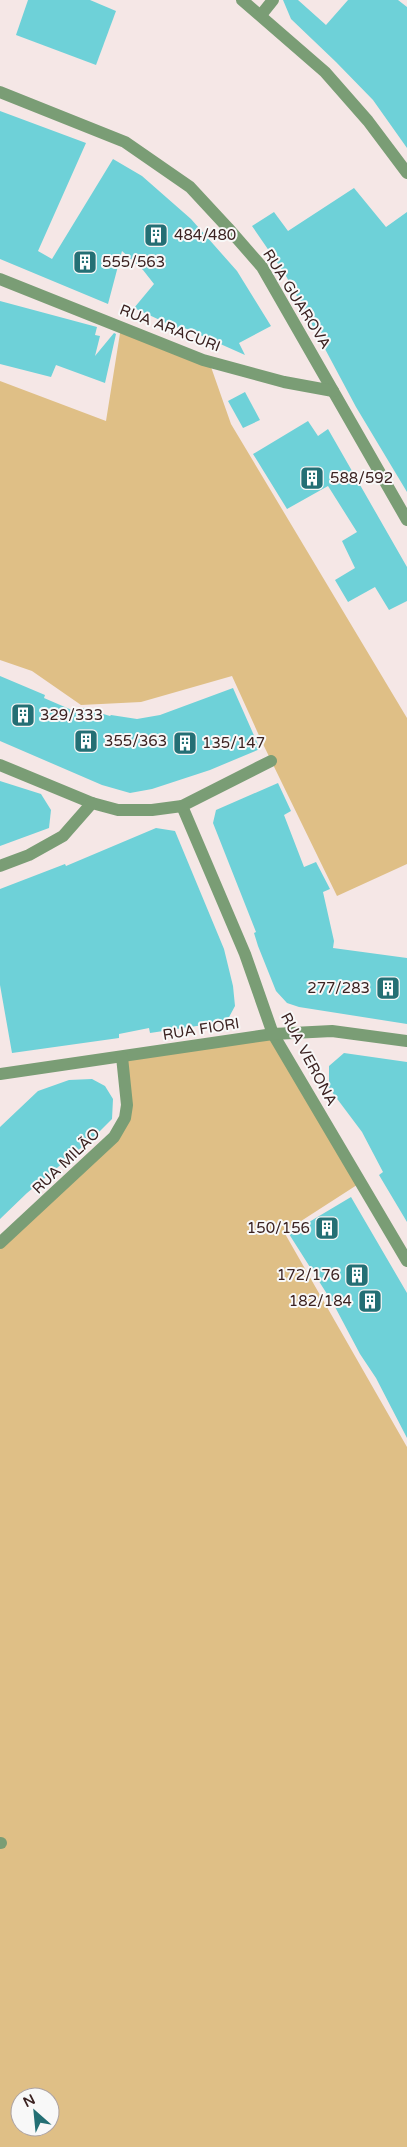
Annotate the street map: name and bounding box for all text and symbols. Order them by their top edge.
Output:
building icon: 484/480 [143,222,169,248]
place label: 484/480 [174,226,236,244]
street label: RUA GUAROVA [259,246,335,352]
building icon: 555/563 [72,249,98,275]
place label: 555/563 [102,253,165,271]
street label: RUA ARACURI [117,301,223,355]
building icon: 588/592 [299,465,325,491]
place label: 588/592 [330,469,393,487]
building icon: 329/333 [10,702,36,728]
place label: 329/333 [40,706,103,724]
building icon: 355/363 [73,728,99,754]
building icon: 135/147 [172,730,198,756]
place label: 355/363 [104,732,167,750]
place label: 135/147 [202,734,265,752]
building icon: 277/283 [375,975,401,1001]
place label: 277/283 [307,979,370,997]
street label: RUA VERONA [277,1009,341,1109]
street label: RUA FIORI [161,1014,241,1044]
street label: RUA MILÃO [28,1124,104,1198]
building icon: 150/156 [314,1215,340,1241]
place label: 150/156 [247,1219,310,1237]
building icon: 172/176 [344,1262,370,1288]
place label: 172/176 [277,1266,340,1284]
building icon: 182/184 [357,1288,383,1314]
place label: 182/184 [289,1292,352,1310]
north arrow [10,2087,60,2137]
text: N [20,2091,38,2111]

